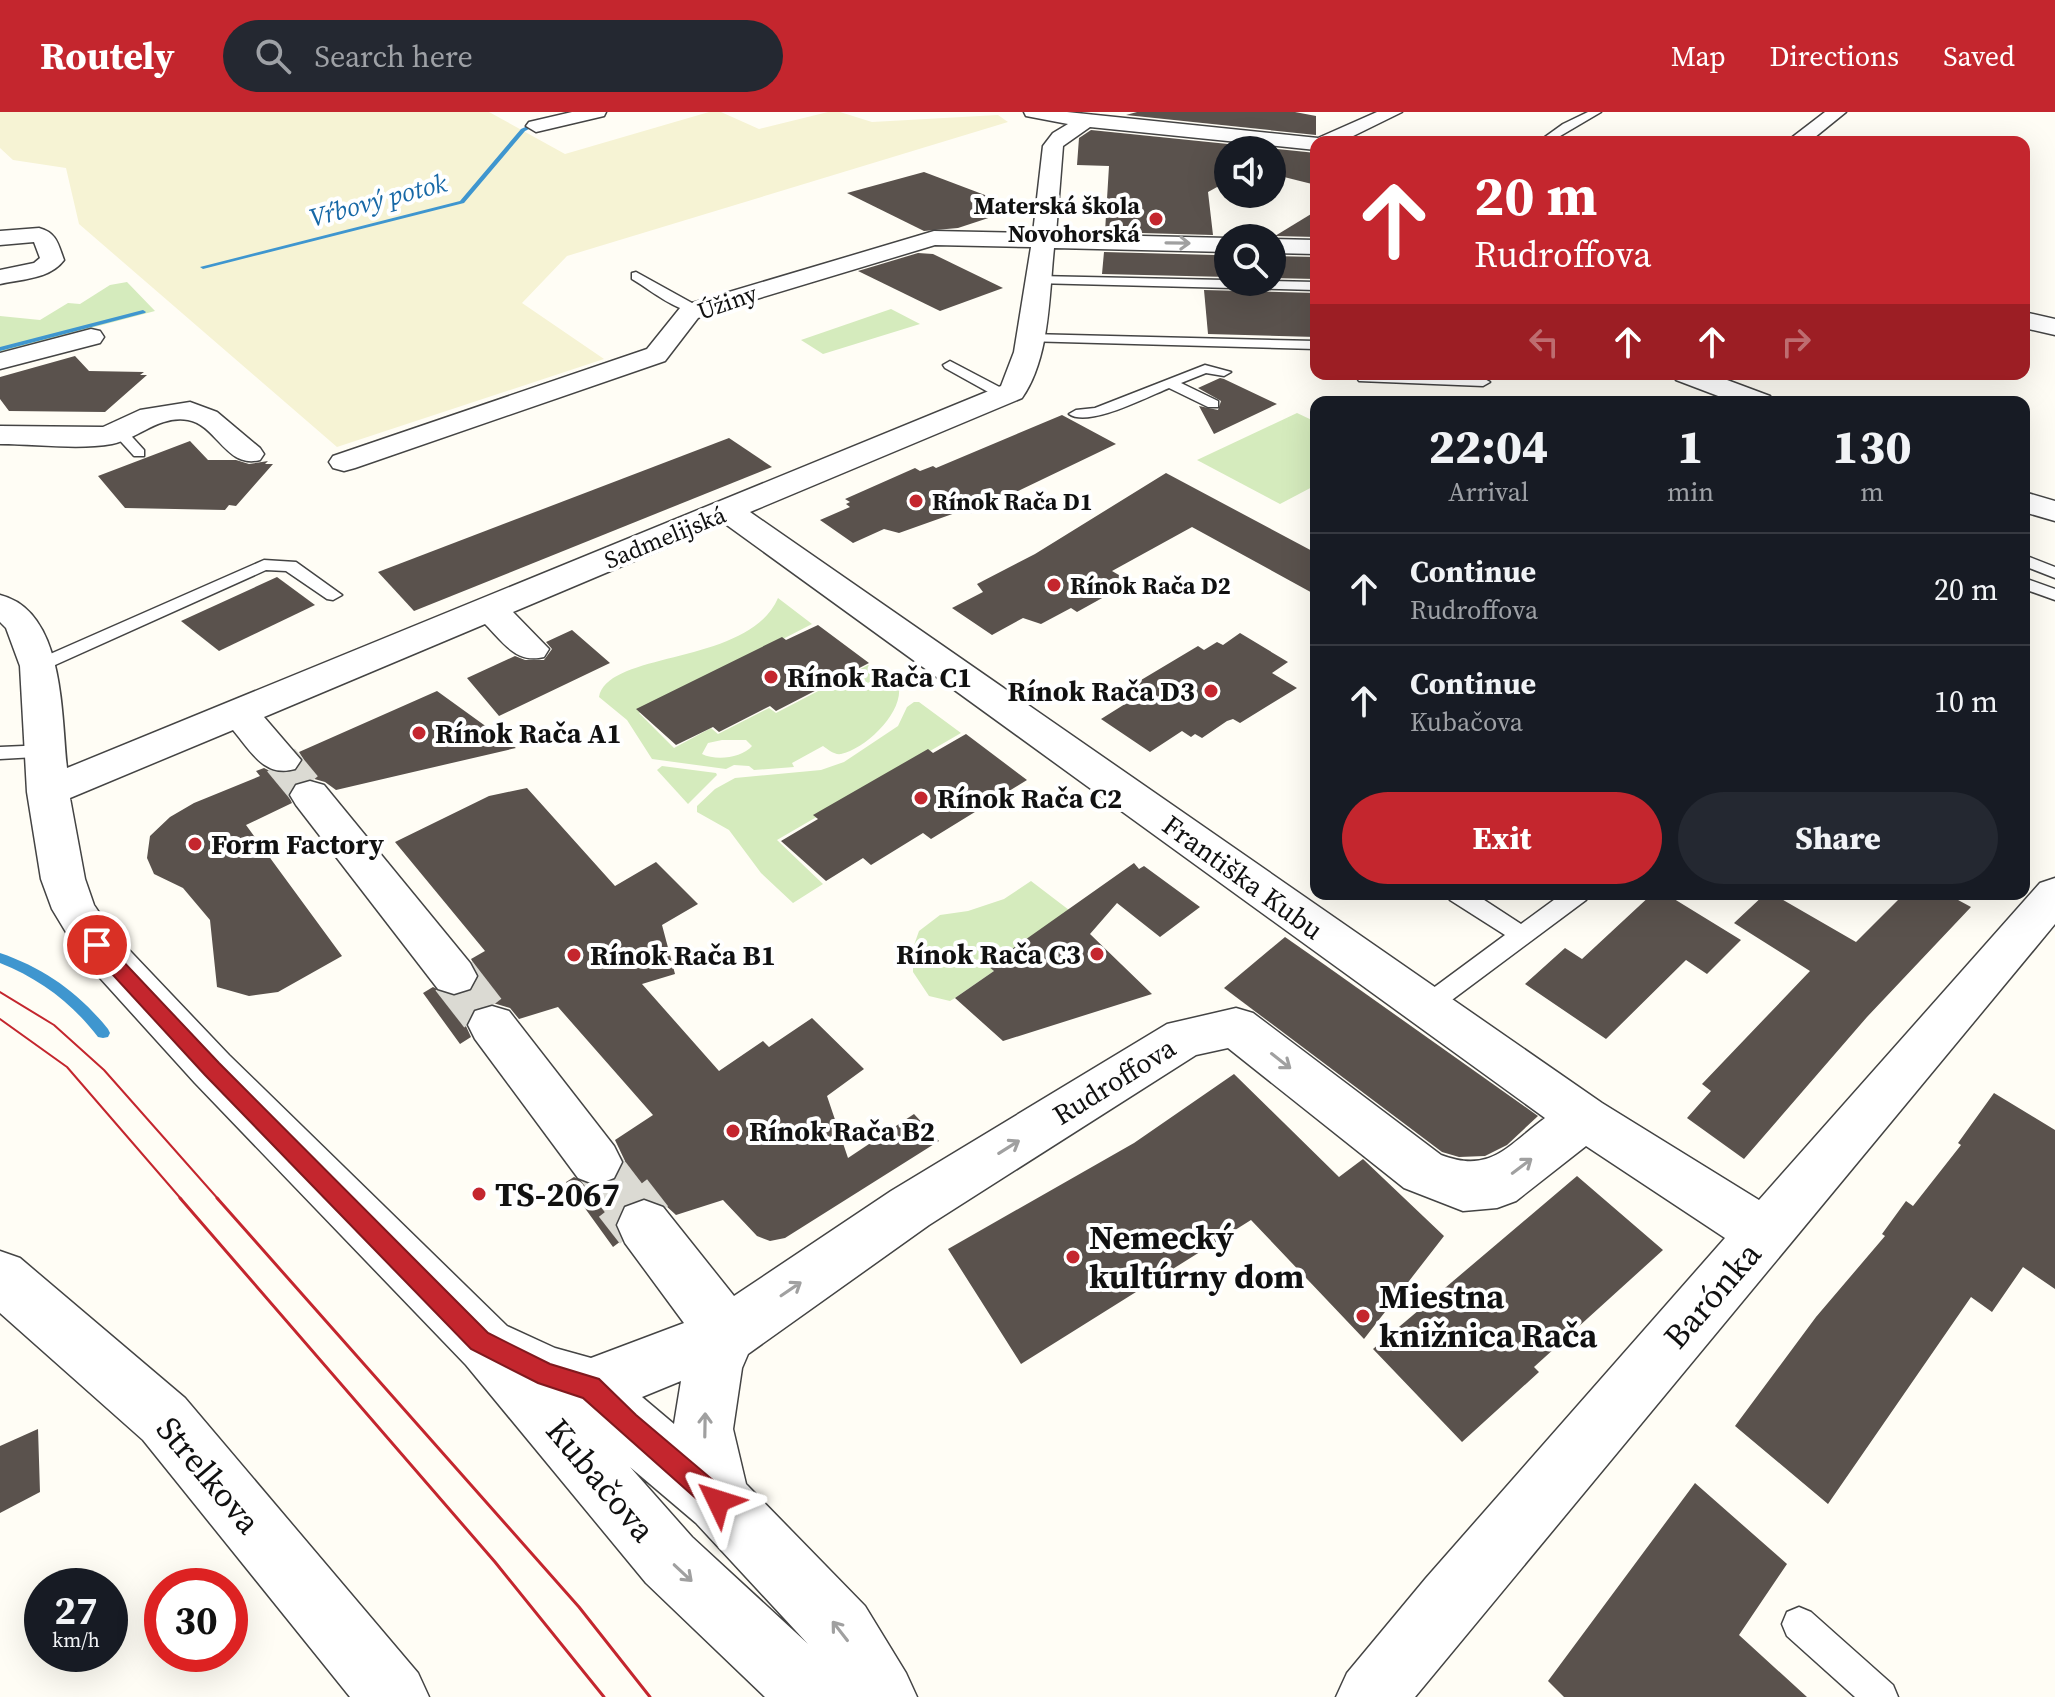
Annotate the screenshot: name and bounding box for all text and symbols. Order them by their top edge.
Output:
search box [223,20,783,92]
text: Routely [40,30,175,82]
icon: search [251,34,295,78]
text: Search here [315,36,473,77]
text: Map [1671,37,1726,75]
text: Directions [1770,37,1899,75]
text: Saved [1943,37,2015,75]
map controls [1214,136,1286,296]
button: sound [1214,136,1286,208]
text: 20 m [1474,157,1597,234]
water label: Vŕbový potok [305,164,451,236]
icon: ahead [1342,168,1446,272]
place label: Materská škola Novohorská [974,189,1140,250]
marker: Materská škola Novohorská [1147,210,1165,228]
button: search [1214,224,1286,296]
text: Rudroffova [1474,230,1652,279]
one-way arrow [1164,236,1191,251]
street label: Úžiny [693,276,762,328]
icon: left [1522,320,1566,364]
icon: ahead [1606,320,1650,364]
icon: ahead [1690,320,1734,364]
icon: right [1774,320,1818,364]
text: 22:04 [1428,413,1549,479]
text: 1 [1677,413,1704,479]
text: 130 [1832,413,1912,479]
text: Arrival [1448,474,1529,510]
text: min [1667,474,1714,510]
text: m [1860,474,1884,510]
place label: Rínok Rača D1 [932,485,1093,518]
marker: Rínok Rača D1 [907,492,925,510]
street label: Sadmelijská [599,497,731,576]
text: Continue [1410,551,1536,592]
icon: ahead [1342,567,1386,611]
place label: Rínok Rača D2 [1070,569,1231,602]
text: 20 m [1934,569,1998,610]
marker: Rínok Rača D2 [1045,576,1063,594]
text: Rudroffova [1410,592,1538,628]
place label: Rínok Rača C1 [787,658,972,696]
text: Continue [1410,663,1536,704]
marker: Rínok Rača C1 [762,668,780,686]
place label: Rínok Rača D3 [1008,672,1195,710]
icon: ahead [1342,679,1386,723]
text: 10 m [1934,681,1998,722]
marker: Rínok Rača D3 [1202,682,1220,700]
text: Kubačova [1410,704,1523,740]
place label: Rínok Rača A1 [435,714,622,752]
marker: Rínok Rača A1 [410,724,428,742]
place label: Rínok Rača C2 [937,779,1122,817]
marker: Rínok Rača C2 [912,789,930,807]
button: Exit [1342,792,1662,884]
button: Share [1678,792,1998,884]
street label: Františka Kubu [1155,806,1331,948]
place label: Form Factory [211,825,384,863]
marker: Form Factory [186,835,204,853]
pin [63,911,131,979]
icon: arrive [75,923,119,967]
place label: Rínok Rača C3 [896,935,1081,973]
place label: Rínok Rača B1 [590,936,776,974]
marker: Rínok Rača C3 [1088,945,1106,963]
marker: Rínok Rača B1 [565,946,583,964]
street label: Rudroffova [1045,1028,1183,1134]
one-way arrow [1270,1052,1291,1070]
place label: Rínok Rača B2 [749,1112,935,1150]
marker: Rínok Rača B2 [724,1122,742,1140]
one-way arrow [997,1139,1020,1155]
one-way arrow [1510,1157,1532,1174]
place label: TS-2067 [495,1171,620,1217]
marker: TS-2067 [470,1185,488,1203]
place label: Nemecký kultúrny dom [1089,1214,1305,1299]
street label: Barónka [1653,1231,1772,1358]
marker: Nemecký kultúrny dom [1064,1248,1082,1266]
place label: Miestna knižnica Rača [1379,1273,1598,1358]
one-way arrow [780,1281,802,1297]
marker: Miestna knižnica Rača [1354,1307,1372,1325]
street label: Strelkova [146,1407,272,1544]
street label: Kubačova [536,1409,667,1552]
one-way arrow [697,1412,713,1439]
position arrow [676,1459,760,1543]
one-way arrow [673,1564,693,1582]
speed limit sign: 30 [144,1568,248,1672]
text: 27 [54,1583,98,1637]
one-way arrow [832,1621,849,1642]
text: km/h [52,1626,100,1654]

